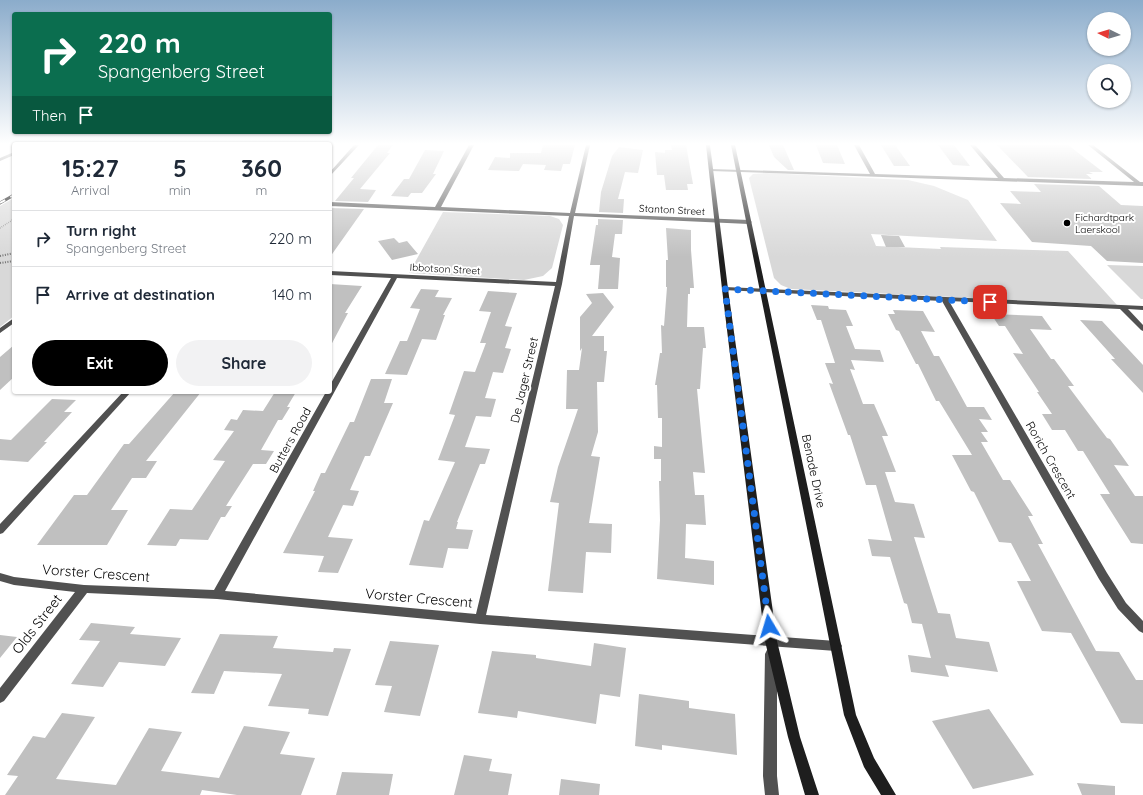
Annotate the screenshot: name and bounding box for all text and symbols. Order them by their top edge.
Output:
north arrow [1087,12,1131,56]
map controls [1087,12,1131,108]
text: 220 m [98,25,181,60]
icon: right [32,28,84,80]
text: Spangenberg Street [98,60,265,83]
button: search [1087,64,1131,108]
icon: arrive [75,104,97,126]
text: Then [32,106,67,125]
text: 15:27 [62,153,119,183]
text: 5 [173,153,187,183]
text: 360 [241,153,282,183]
text: Arrival [71,182,110,198]
text: min [169,182,191,198]
text: m [256,182,267,198]
street label: Stanton Street [639,202,706,218]
place label: Fichardtpark Laerskool [1075,211,1134,236]
marker: Fichardtpark Laerskool [1062,218,1072,228]
text: Turn right [66,221,137,240]
icon: right [32,228,54,250]
text: 220 m [269,229,312,248]
text: Spangenberg Street [66,240,187,256]
street label: Ibbotson Street [409,261,481,277]
icon: arrive [32,284,54,306]
text: Arrive at destination [66,285,215,304]
text: 140 m [272,285,312,304]
pin [973,285,1007,319]
icon: arrive [979,291,1001,313]
street label: De Jager Street [507,336,541,424]
button: Exit [32,340,168,386]
button: Share [176,340,312,386]
street label: Butters Road [266,405,314,475]
street label: Rorich Crescent [1023,418,1079,502]
street label: Benade Drive [799,433,829,509]
street label: Vorster Crescent [42,560,151,586]
street label: Vorster Crescent [364,584,474,612]
street label: Olds Street [8,590,66,657]
position arrow [748,605,790,647]

